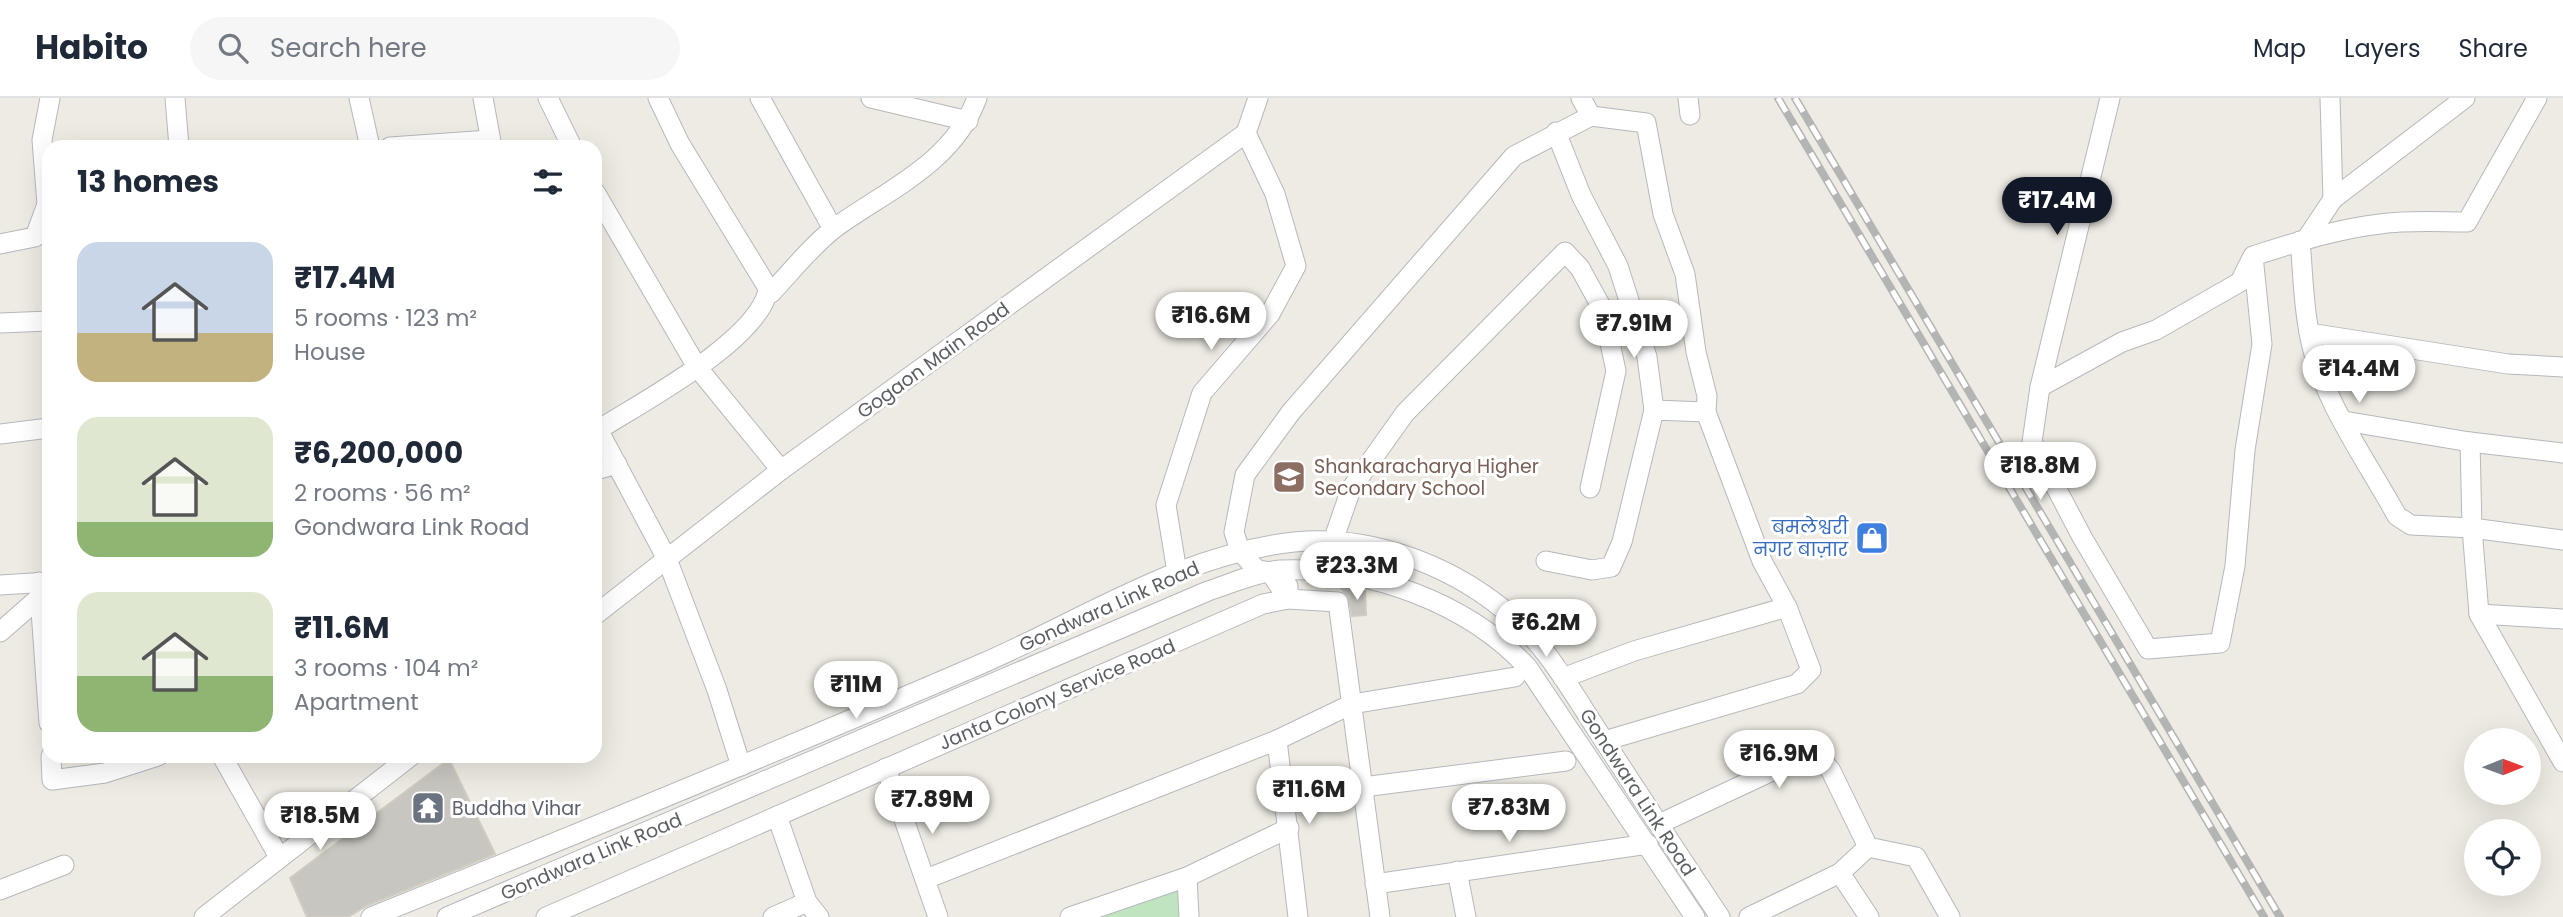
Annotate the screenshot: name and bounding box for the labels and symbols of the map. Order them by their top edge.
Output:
pin: ₹17.4M [2000,178,2114,237]
pin: ₹16.6M [1154,292,1268,352]
street label: Gogaon Main Road [852,296,1015,425]
pin: ₹7.91M [1577,300,1691,360]
pin: ₹14.4M [2302,345,2416,405]
pin: ₹18.8M [1983,442,2097,502]
place label: Shankaracharya Higher Secondary School [1314,453,1539,502]
school or university icon: Shankaracharya Higher Secondary School [1270,458,1308,496]
place label: बमलेश्वरी नगर बाज़ार [1752,514,1849,563]
shop icon: बमलेश्वरी नगर बाज़ार [1853,519,1891,557]
pin: ₹23.3M [1300,542,1414,602]
street label: Gondwara Link Road [1015,555,1204,658]
pin: ₹6.2M [1497,600,1595,659]
street label: Janta Colony Service Road [935,632,1180,757]
pin: ₹11M [815,662,897,721]
street label: Gondwara Link Road [1573,703,1702,881]
north arrow [2464,728,2541,805]
pin: ₹16.9M [1722,730,1836,790]
pin: ₹11.6M [1252,766,1366,826]
pin: ₹7.89M [875,776,989,836]
pin: ₹7.83M [1452,784,1566,844]
temple icon: Buddha Vihar [409,789,447,827]
pin: ₹18.5M [263,792,377,852]
place label: Buddha Vihar [452,795,581,822]
street label: Gondwara Link Road [496,806,686,907]

